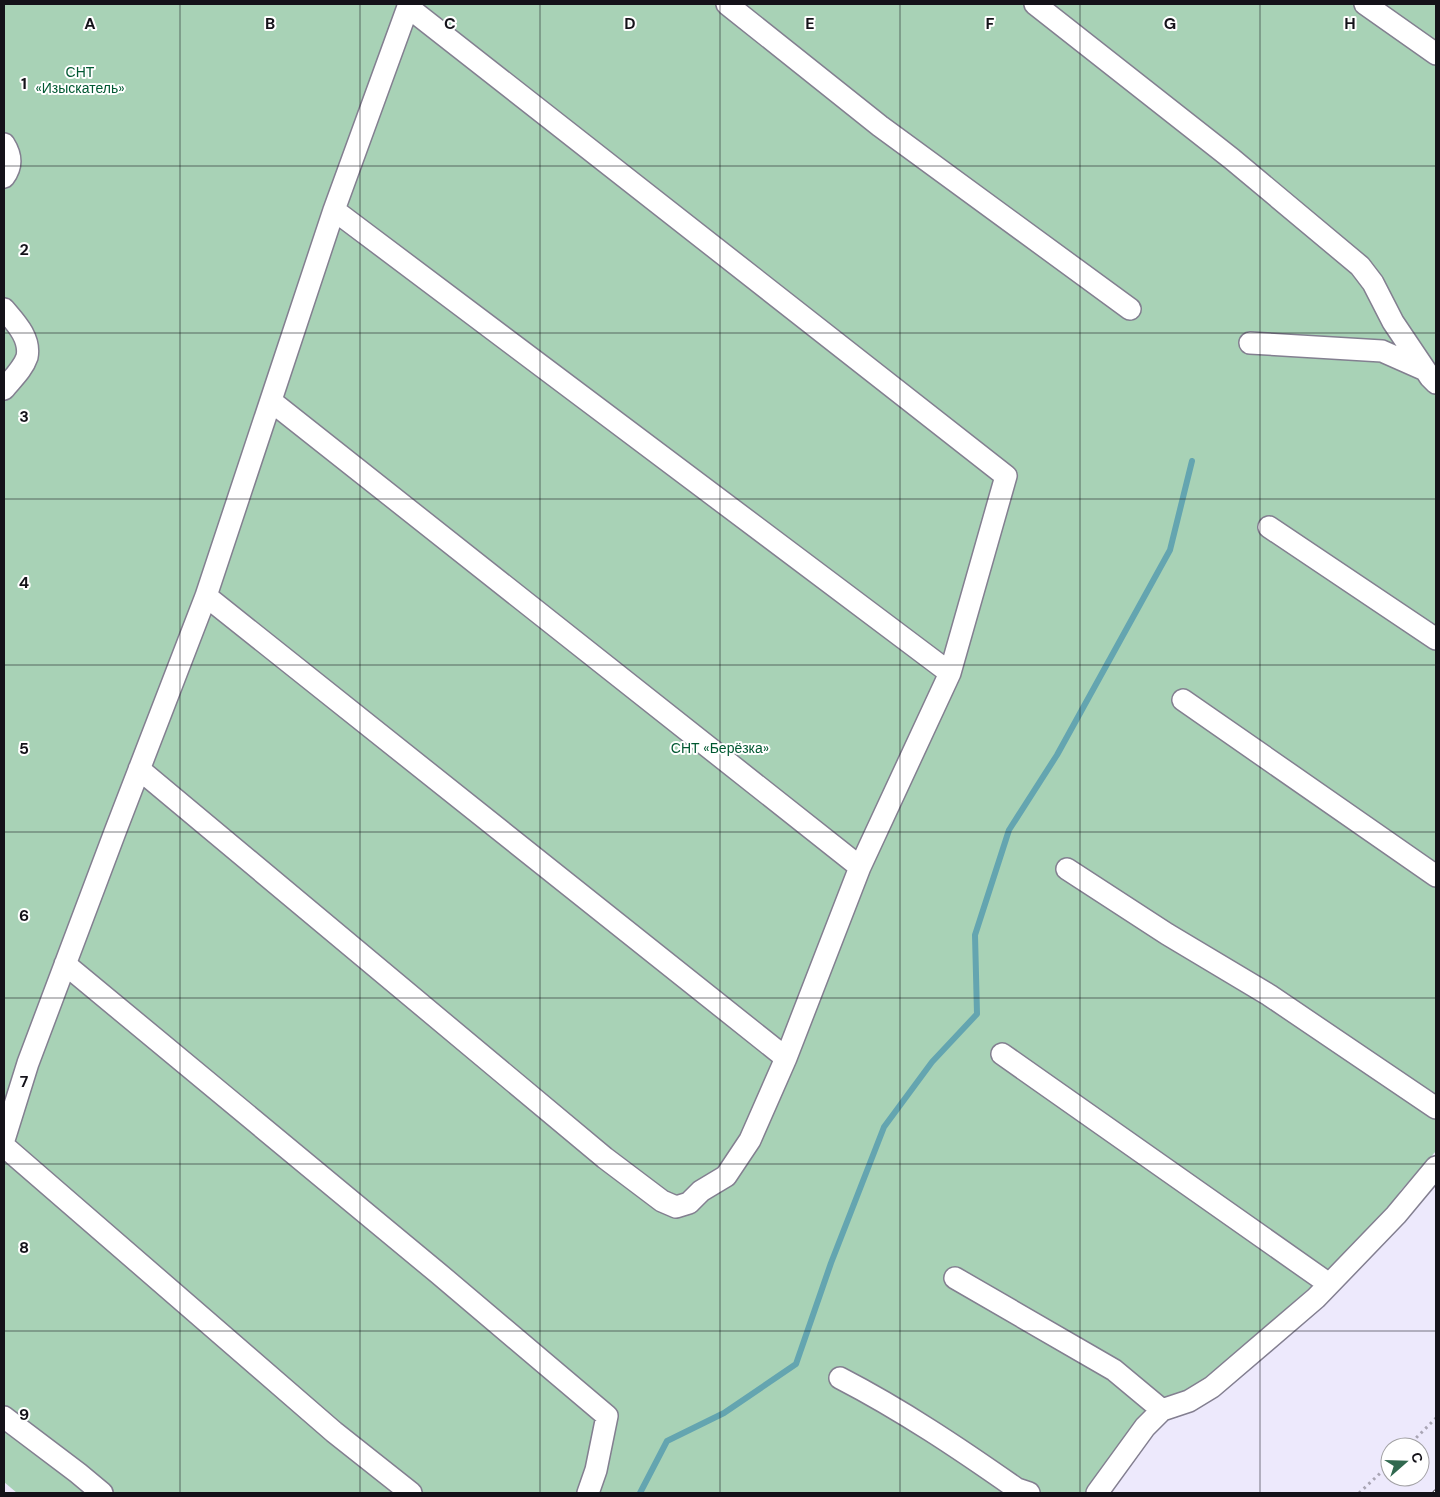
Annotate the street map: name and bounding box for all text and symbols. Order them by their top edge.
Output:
text: A [84,13,96,34]
text: B [265,13,275,34]
text: C [444,13,456,34]
text: D [624,13,636,34]
text: E [805,13,815,34]
text: F [986,13,995,34]
text: G [1164,13,1176,34]
text: H [1344,13,1356,34]
park label: СНТ «Изыскатель» [35,63,125,97]
text: 1 [21,73,27,94]
text: 2 [19,239,29,260]
text: 3 [19,406,29,427]
text: 4 [19,572,29,593]
text: 5 [19,738,29,759]
park label: СНТ «Берёзка» [671,739,769,757]
text: 6 [19,905,29,926]
text: 7 [20,1071,29,1092]
text: 8 [19,1237,29,1258]
text: 9 [19,1404,29,1425]
north arrow [1380,1437,1430,1487]
text: С [1407,1450,1427,1465]

